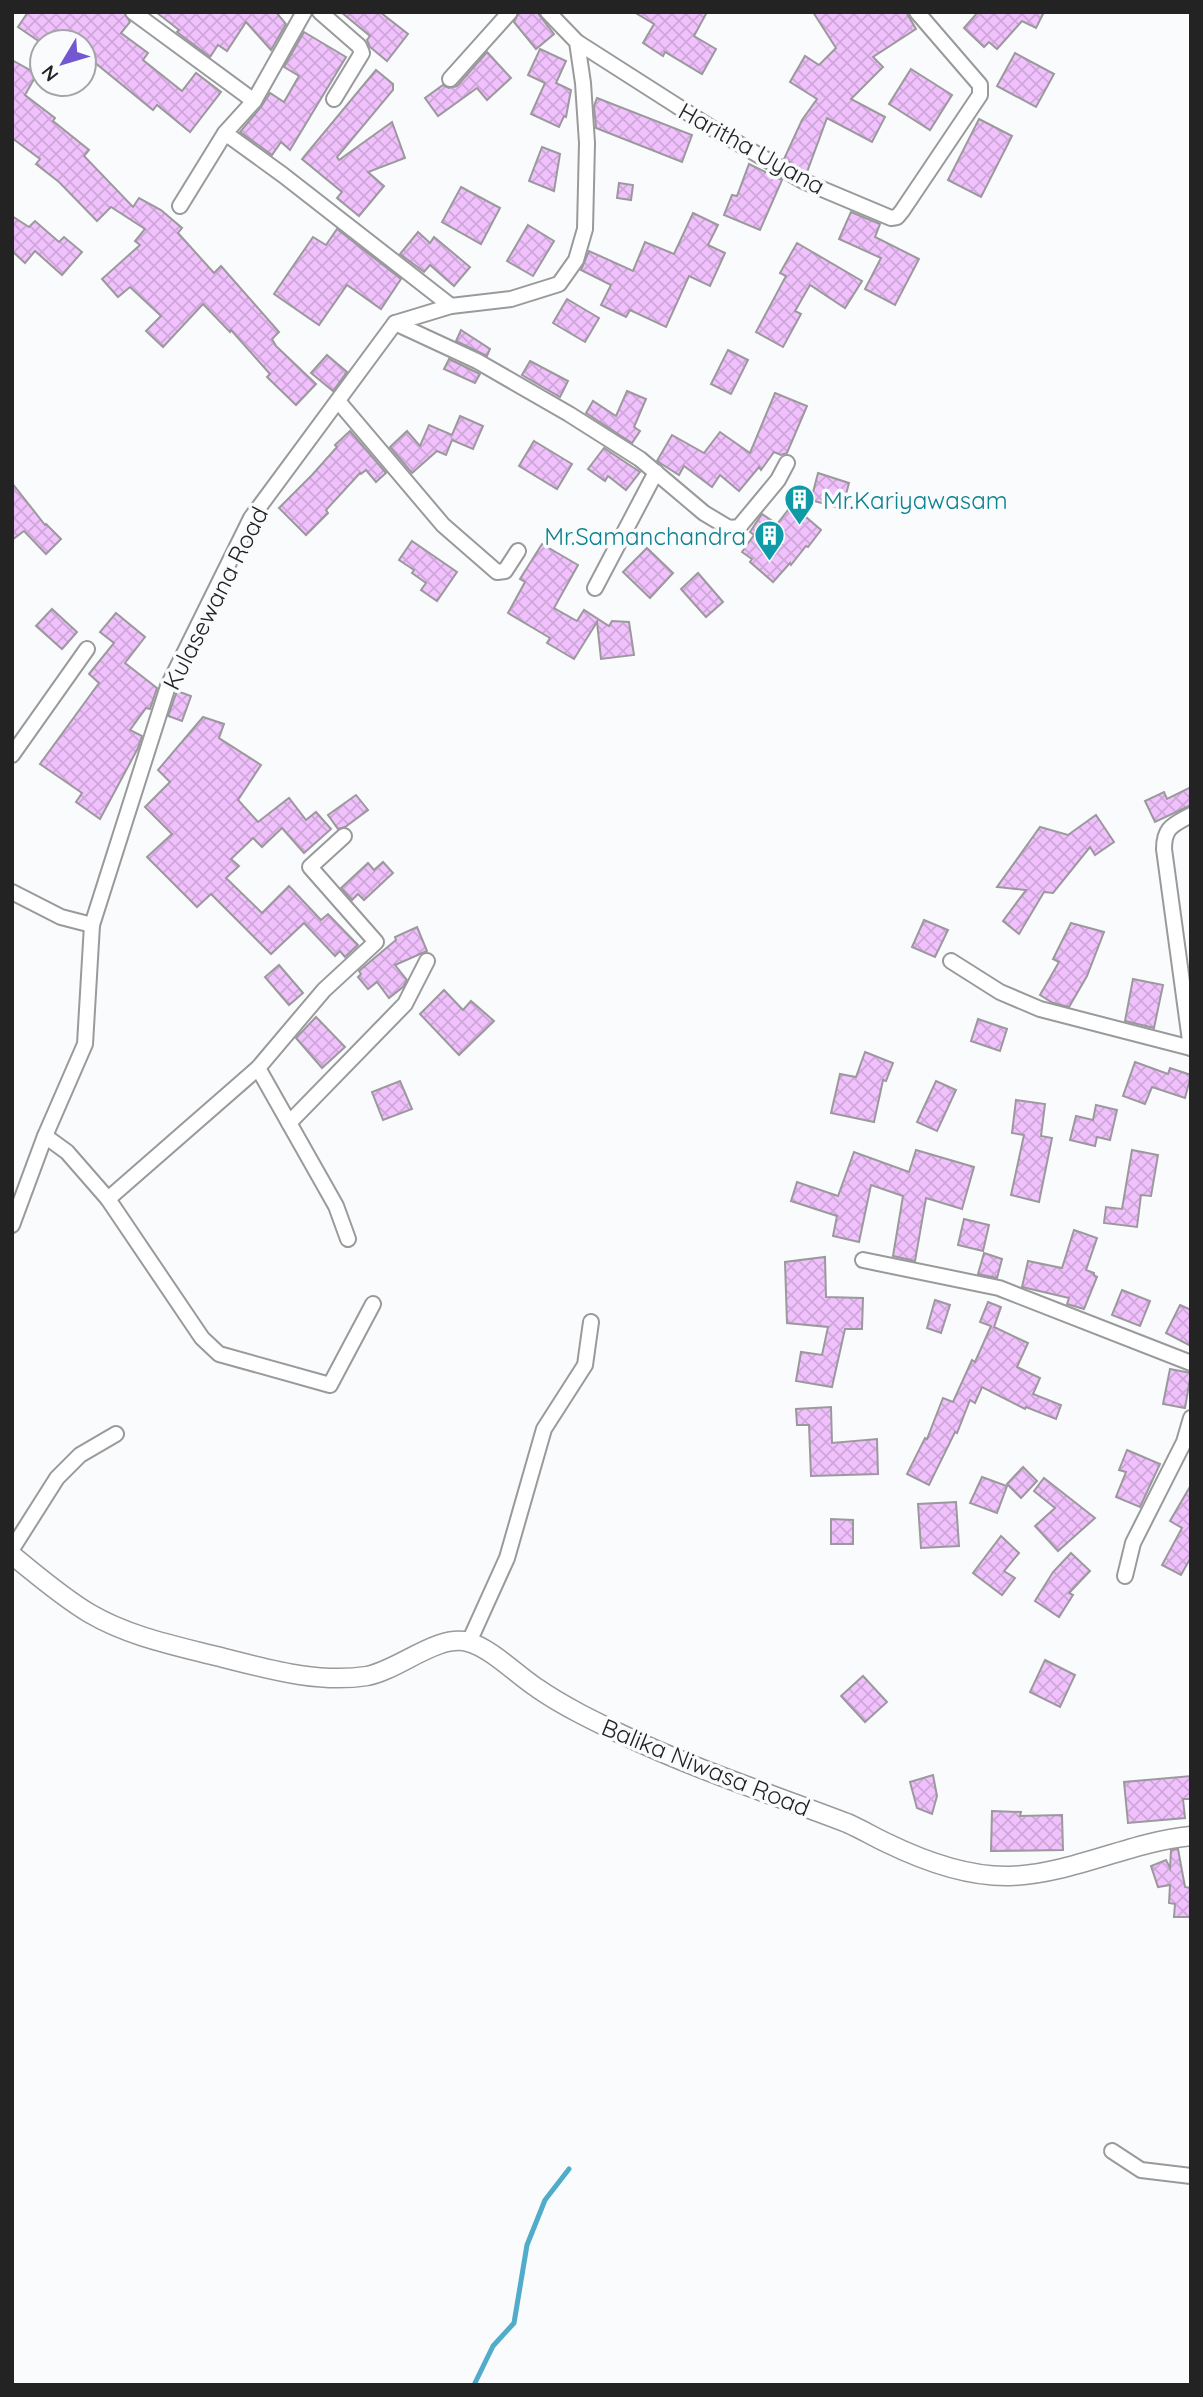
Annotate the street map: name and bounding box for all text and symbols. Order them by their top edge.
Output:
north arrow [28,28,98,98]
text: N [36,61,63,86]
street label: Haritha Uyana [674,95,830,201]
building icon: Mr.Kariyawasam [783,483,817,527]
place label: Mr.Kariyawasam [823,485,1008,515]
street label: Kulasewana Road [156,501,274,695]
building icon: Mr.Samanchandra [752,519,786,563]
place label: Mr.Samanchandra [544,521,746,551]
street label: Balika Niwasa Road [597,1711,815,1823]

